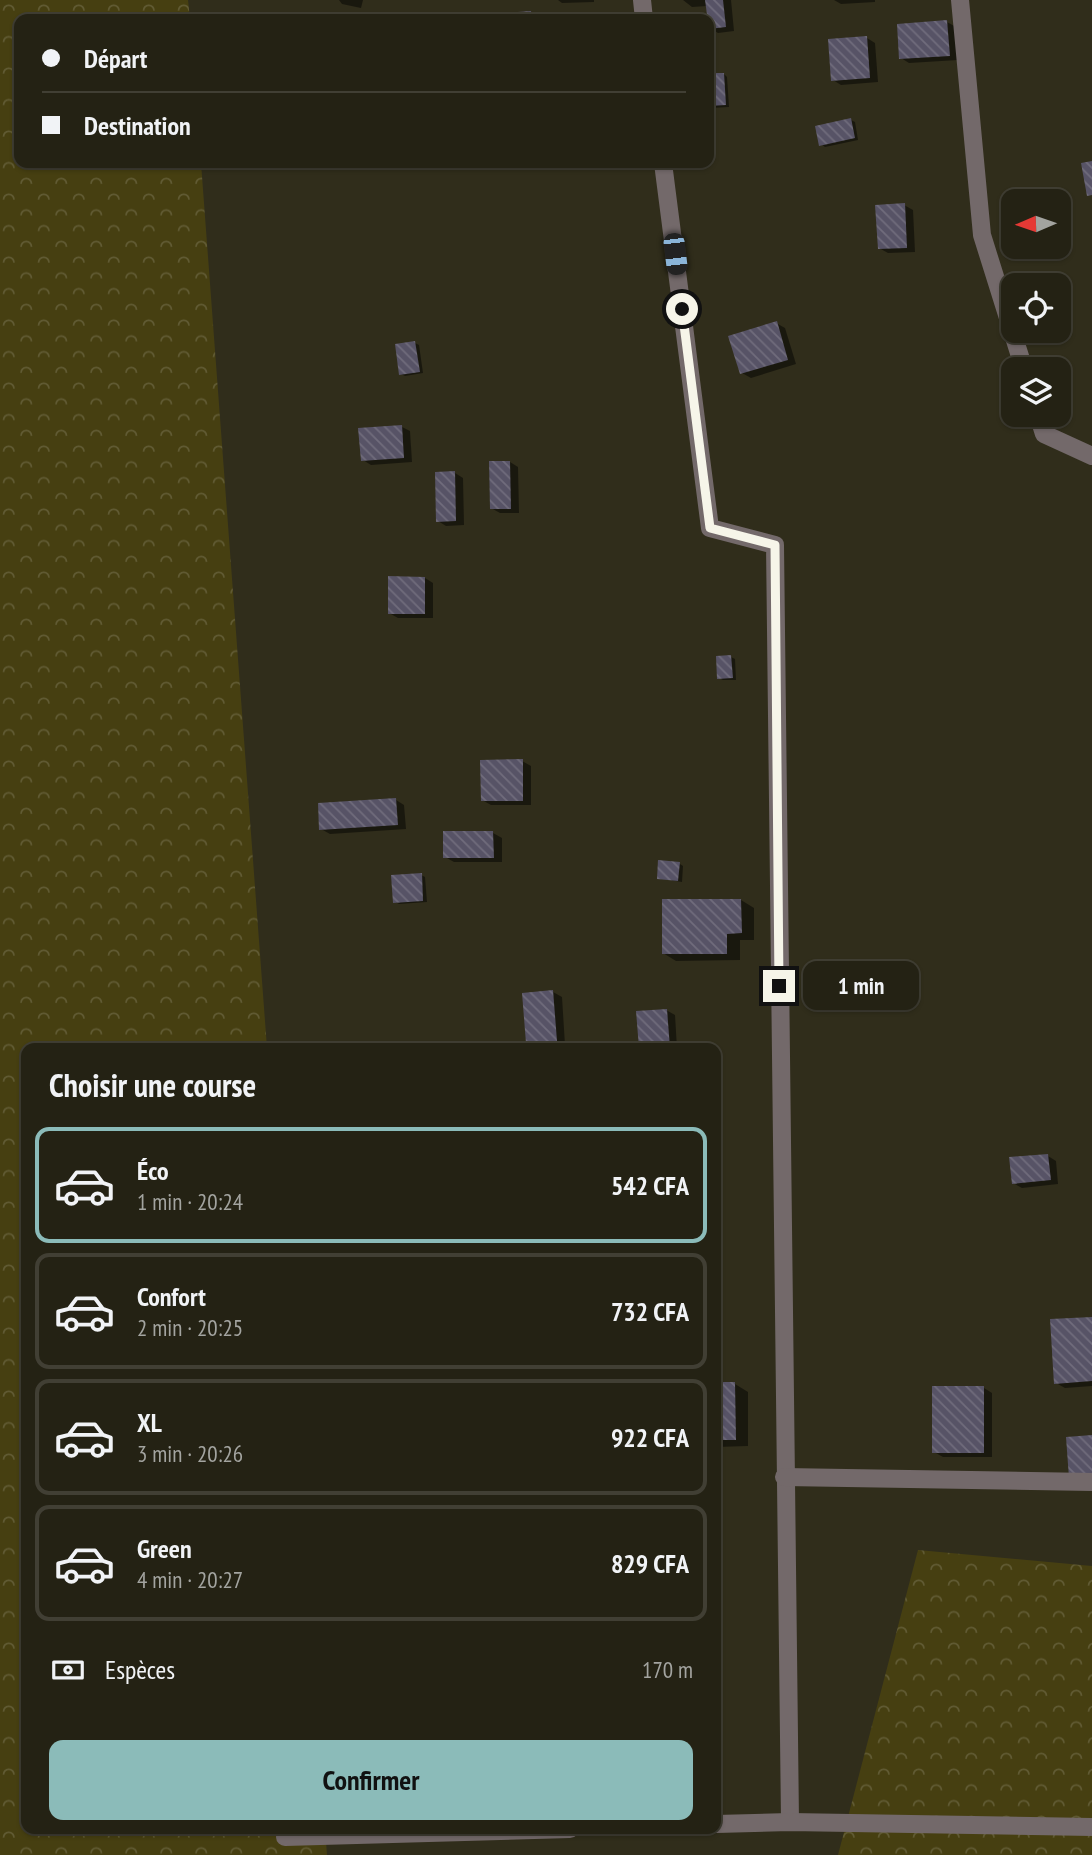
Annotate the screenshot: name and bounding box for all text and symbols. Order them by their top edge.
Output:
text: Départ [84,42,147,75]
text: Destination [84,109,191,142]
north arrow [1001,189,1071,259]
map controls [1001,189,1071,427]
car [663,232,688,276]
button: locate [1001,273,1071,343]
route start [666,293,698,325]
button: layers [1001,357,1071,427]
callout: 1 min [804,962,919,1010]
route end [763,970,795,1002]
text: 1 min [838,971,884,1000]
text: Choisir une course [49,1064,256,1106]
icon: car [53,1154,116,1217]
text: Éco [137,1154,169,1187]
text: 542 CFA [611,1169,689,1202]
text: 1 min · 20:24 [137,1187,243,1216]
icon: car [53,1280,116,1343]
text: Confort [137,1280,206,1313]
text: 732 CFA [611,1295,689,1328]
text: 2 min · 20:25 [137,1313,243,1342]
icon: car [53,1406,116,1469]
text: XL [137,1406,162,1439]
text: 922 CFA [611,1421,689,1454]
text: 3 min · 20:26 [137,1439,243,1468]
icon: car [53,1532,116,1595]
text: Green [137,1532,192,1565]
text: 829 CFA [611,1547,689,1580]
text: 4 min · 20:27 [137,1565,243,1594]
icon: cash [49,1651,87,1689]
text: Espèces [105,1653,175,1686]
text: 170 m [642,1655,693,1684]
button: Confirmer [49,1740,693,1820]

